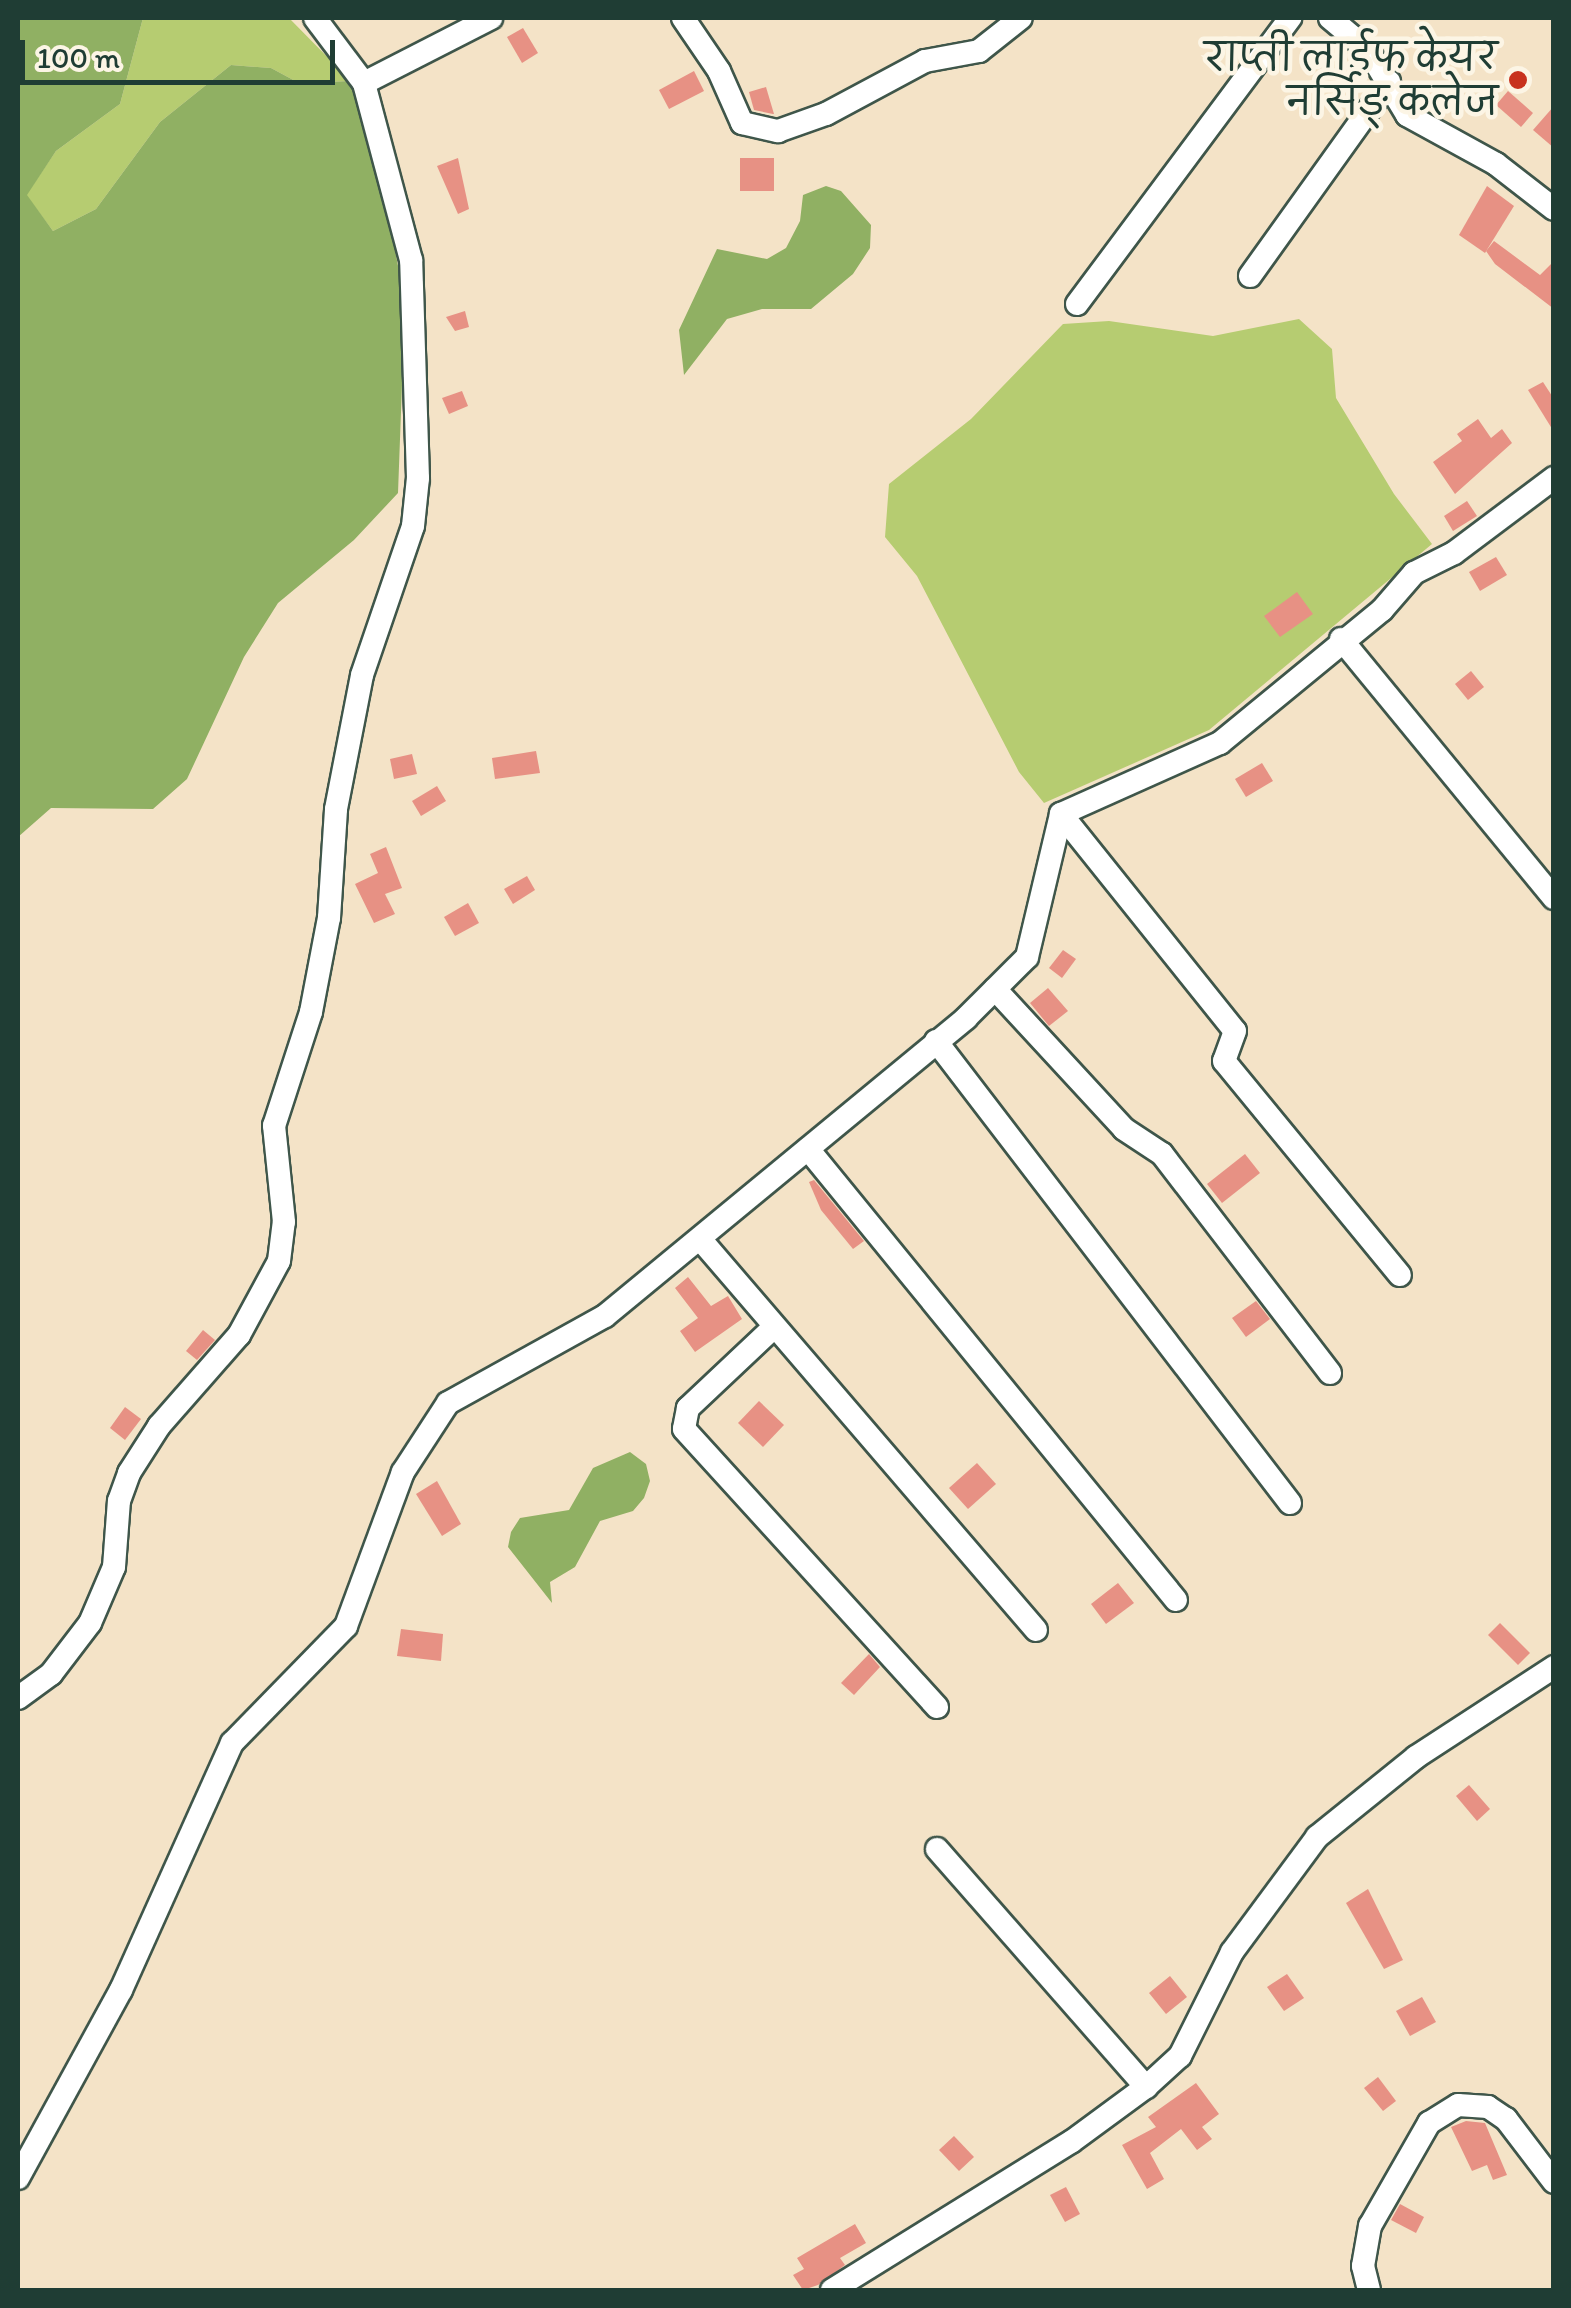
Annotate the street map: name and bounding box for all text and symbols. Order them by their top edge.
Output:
scale bar [25,20,340,82]
place label: राप्ती लाईफ केयर नर्सिङ् कलेज [1204,35,1498,124]
text: 100 m [37,39,120,76]
marker: राप्ती लाईफ केयर नर्सिङ् कलेज [1507,69,1529,91]

